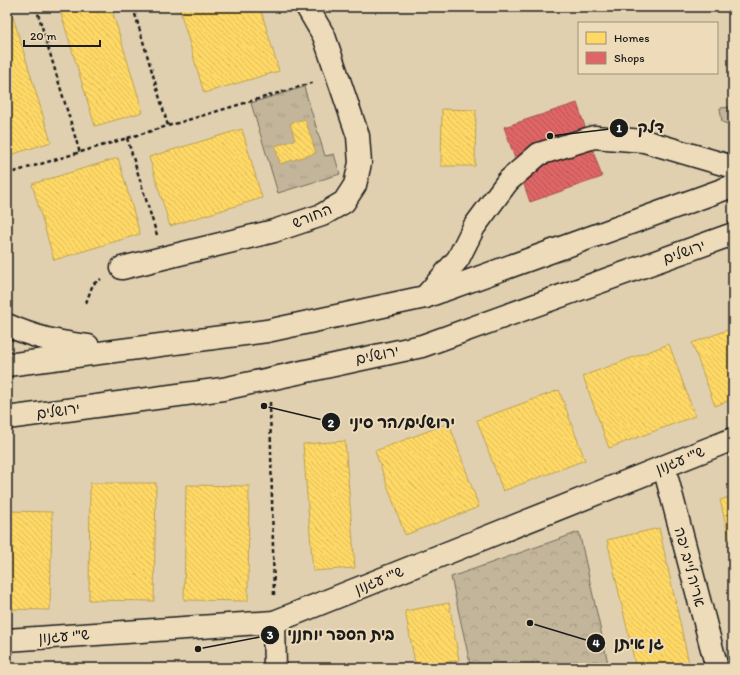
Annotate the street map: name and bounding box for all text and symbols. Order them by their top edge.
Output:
scale bar [24,22,100,48]
legend [578,22,718,74]
text: 20 m [30,29,57,43]
text: Homes [614,31,650,45]
text: Shops [614,51,645,65]
callout: דלק [609,114,672,142]
text: דלק [638,118,665,138]
text: 1 [616,121,622,135]
street label: החורש [289,200,335,232]
street label: ירושלים [660,236,708,268]
street label: ירושלים [354,342,400,368]
street label: ירושלים [35,399,81,423]
callout: ירושלים/הר סיני [321,408,463,436]
text: ירושלים/הר סיני [349,413,455,432]
text: 2 [328,416,335,430]
street label: ש"י עגנון [653,442,707,478]
street label: אריה לייב יפה [671,525,709,609]
street label: ש"י עגנון [352,562,406,598]
callout: בית הספר יוחנני [260,621,403,649]
street label: ש"י עגנון [38,625,91,647]
text: בית הספר יוחנני [287,625,395,644]
text: 3 [267,628,274,642]
callout: גן איתן [586,629,672,657]
text: גן איתן [614,634,665,653]
text: 4 [592,636,600,650]

